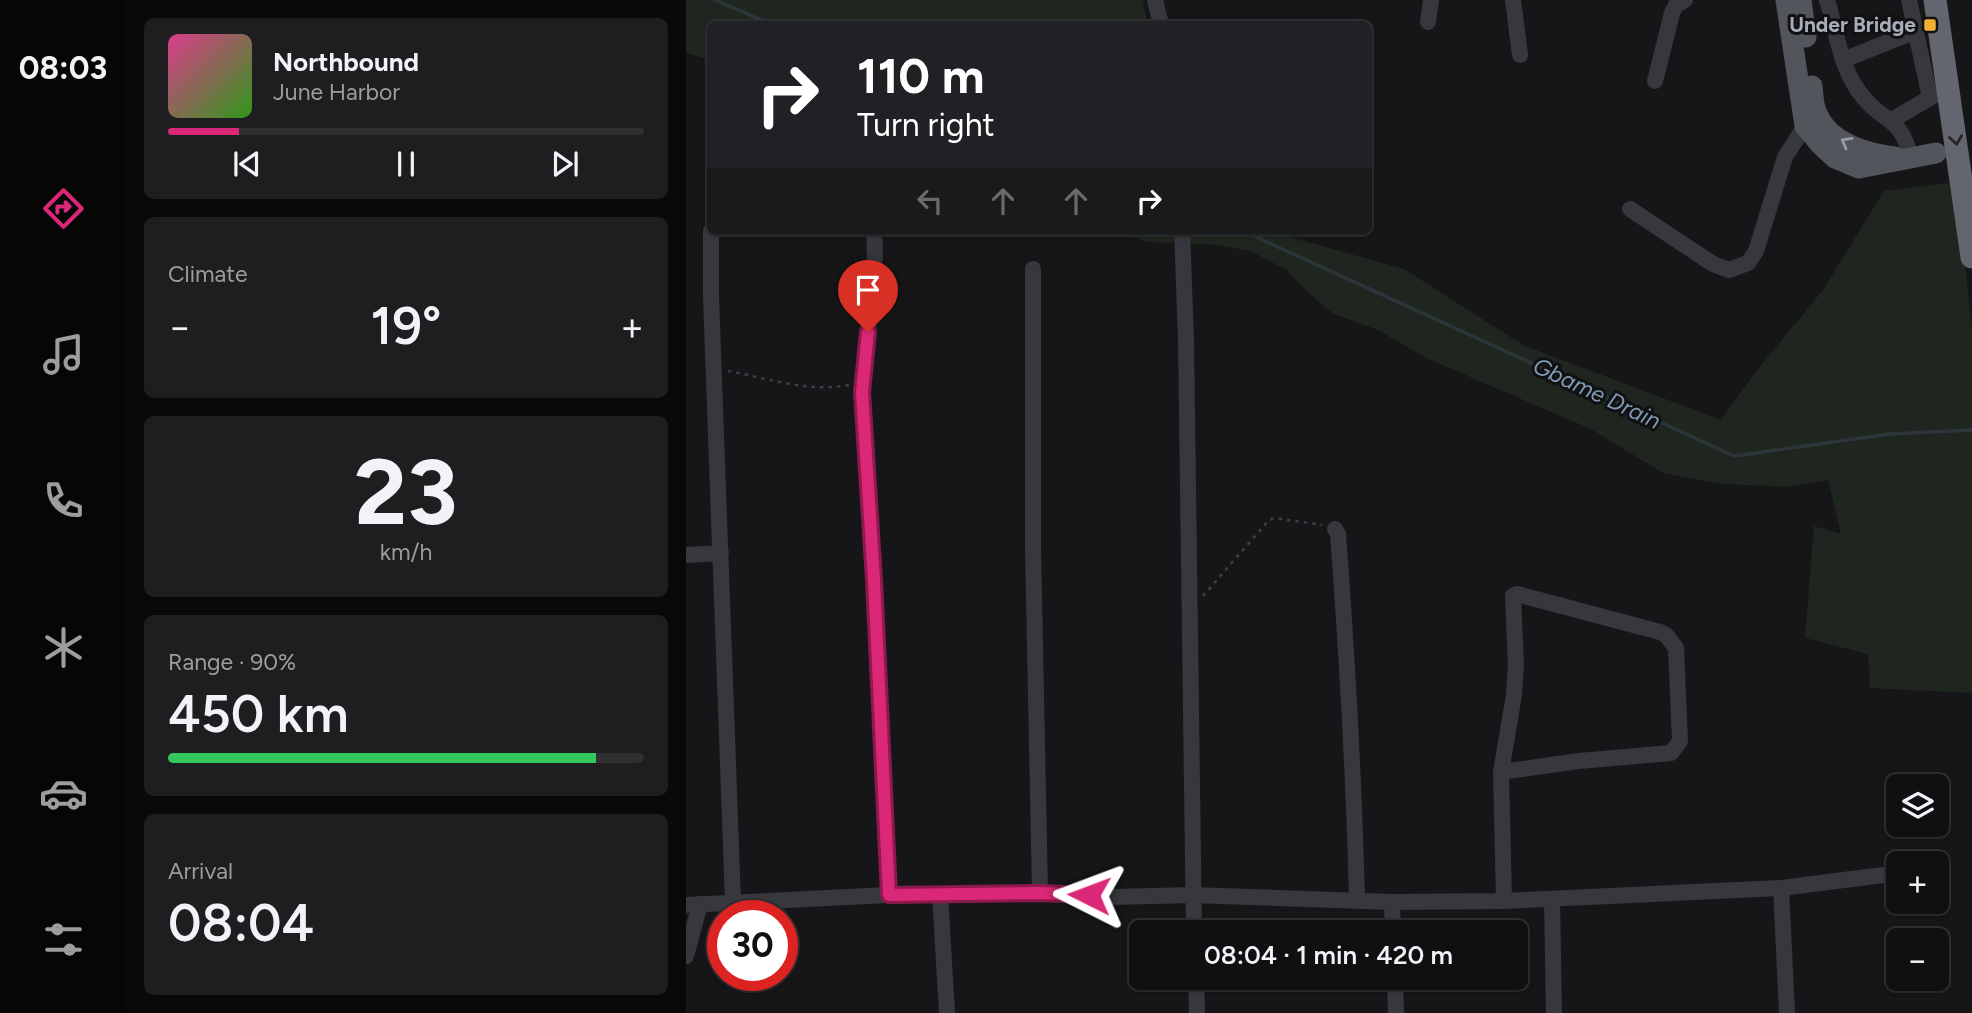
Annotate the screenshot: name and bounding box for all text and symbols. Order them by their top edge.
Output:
place label: Under Bridge [1789,12,1916,37]
marker: Under Bridge [1922,17,1938,33]
text: Northbound [273,46,419,78]
text: 110 m [857,46,985,105]
text: 08:03 [19,49,107,87]
icon: right [742,49,833,140]
text: June Harbor [273,78,400,106]
text: Turn right [857,106,995,144]
one-way arrow [1948,134,1963,146]
one-way arrow [1841,137,1854,150]
icon: previous [228,145,266,183]
icon: pause [387,145,425,183]
icon: next [546,145,584,183]
icon: left [911,182,949,220]
icon: ahead [984,182,1022,220]
icon: ahead [1057,182,1095,220]
icon: right [1130,182,1168,220]
icon: directions [39,184,88,233]
text: Climate [168,260,247,288]
pin [838,260,898,332]
icon: arrive [849,271,887,309]
text: 19° [370,295,442,357]
text: − [168,304,192,350]
text: + [620,304,644,350]
icon: music [39,330,88,379]
water label: Gbame Drain [1529,351,1665,435]
text: 23 [354,438,458,547]
icon: phone [39,476,88,525]
text: km/h [380,538,432,566]
icon: climate [39,623,88,672]
text: Range · 90% [168,648,296,676]
text: 450 km [168,683,349,745]
icon: car [39,769,88,818]
map controls [1886,774,1949,991]
button: layers [1886,774,1949,837]
button: + [1886,851,1949,914]
text: Arrival [168,857,233,885]
position arrow [1052,858,1126,932]
text: 08:04 [168,892,314,954]
speed limit sign: 30 [707,900,798,991]
icon: filters [39,915,88,964]
button: − [1886,928,1949,991]
text: 08:04 · 1 min · 420 m [1204,939,1453,971]

